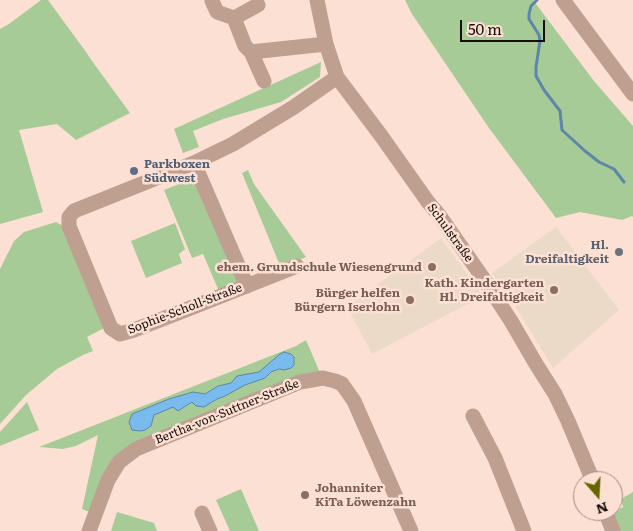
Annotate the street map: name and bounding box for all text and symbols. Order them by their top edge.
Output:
scale bar [463,10,548,42]
text: 50 m [468,17,502,40]
place label: Parkboxen Südwest [144,157,210,185]
marker: Parkboxen Südwest [128,165,140,177]
street label: Schulstraße [424,201,476,265]
place label: Hl. Dreifaltigkeit [525,238,609,266]
marker: Hl. Dreifaltigkeit [613,246,625,258]
place label: ehem. Grundschule Wiesengrund [217,260,422,274]
marker: ehem. Grundschule Wiesengrund [426,261,438,273]
place label: Kath. Kindergarten Hl. Dreifaltigkeit [424,276,544,304]
street label: Sophie-Scholl-Straße [126,281,244,337]
marker: Kath. Kindergarten Hl. Dreifaltigkeit [548,284,560,296]
place label: Bürger helfen Bürgern Iserlohn [294,286,400,314]
marker: Bürger helfen Bürgern Iserlohn [404,294,416,306]
street label: Bertha-von-Suttner-Straße [153,376,301,448]
north arrow [573,471,623,521]
place label: Johanniter KiTa Löwenzahn [315,481,416,509]
marker: Johanniter KiTa Löwenzahn [299,489,311,501]
text: N [594,498,611,521]

